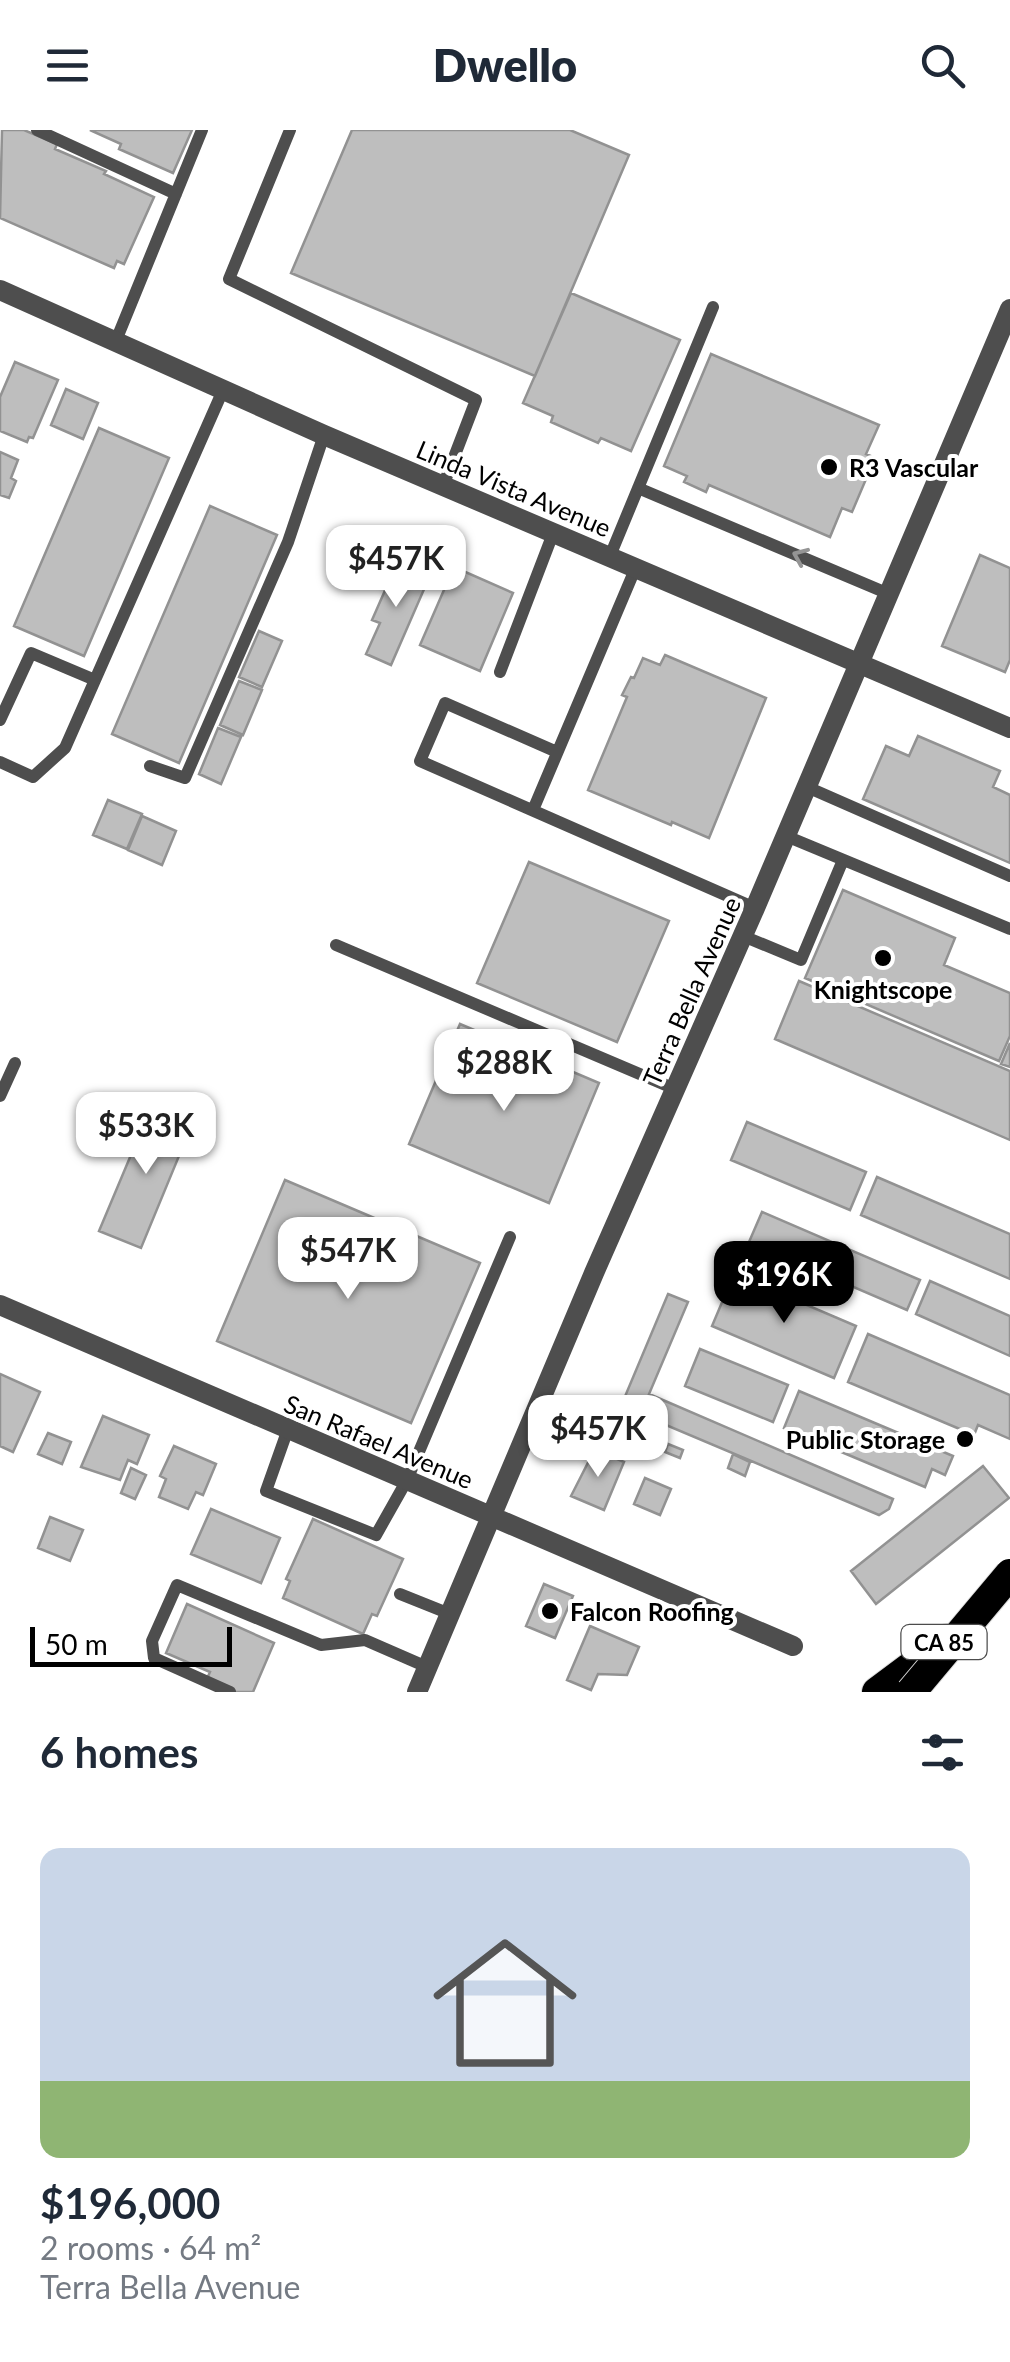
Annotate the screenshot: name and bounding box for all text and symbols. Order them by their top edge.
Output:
icon: menu [40,38,95,93]
text: Dwello [433,38,577,92]
icon: search [915,38,970,93]
street label: Linda Vista Avenue [412,434,616,542]
place label: R3 Vascular [849,452,979,482]
marker: R3 Vascular [818,456,840,478]
pin: $457K [326,525,466,610]
text: $457K [348,538,444,577]
one-way arrow [792,548,810,568]
street label: Terra Bella Avenue [636,892,746,1090]
marker: Knightscope [872,947,894,969]
place label: Knightscope [814,974,952,1004]
pin: $288K [434,1029,574,1114]
text: $288K [456,1042,552,1081]
pin: $533K [76,1092,216,1177]
text: $533K [98,1105,194,1144]
pin: $547K [278,1217,418,1302]
text: $547K [300,1230,396,1269]
pin: $196K [714,1241,854,1326]
text: $196K [736,1254,832,1293]
street label: San Rafael Avenue [280,1388,478,1494]
pin: $457K [528,1395,668,1480]
text: $457K [550,1408,646,1447]
place label: Public Storage [786,1424,945,1454]
marker: Public Storage [954,1428,976,1450]
place label: Falcon Roofing [570,1596,734,1626]
marker: Falcon Roofing [539,1600,561,1622]
scale bar [30,1622,232,1666]
road number: CA 85 [902,1625,986,1659]
text: 50 m [45,1627,108,1661]
icon: filters [915,1725,970,1780]
text: 6 homes [40,1727,198,1777]
icon: home [415,1913,595,2093]
text: $196,000 [40,2178,220,2228]
text: 2 rooms · 64 m² [40,2228,261,2267]
text: Terra Bella Avenue [40,2267,300,2306]

